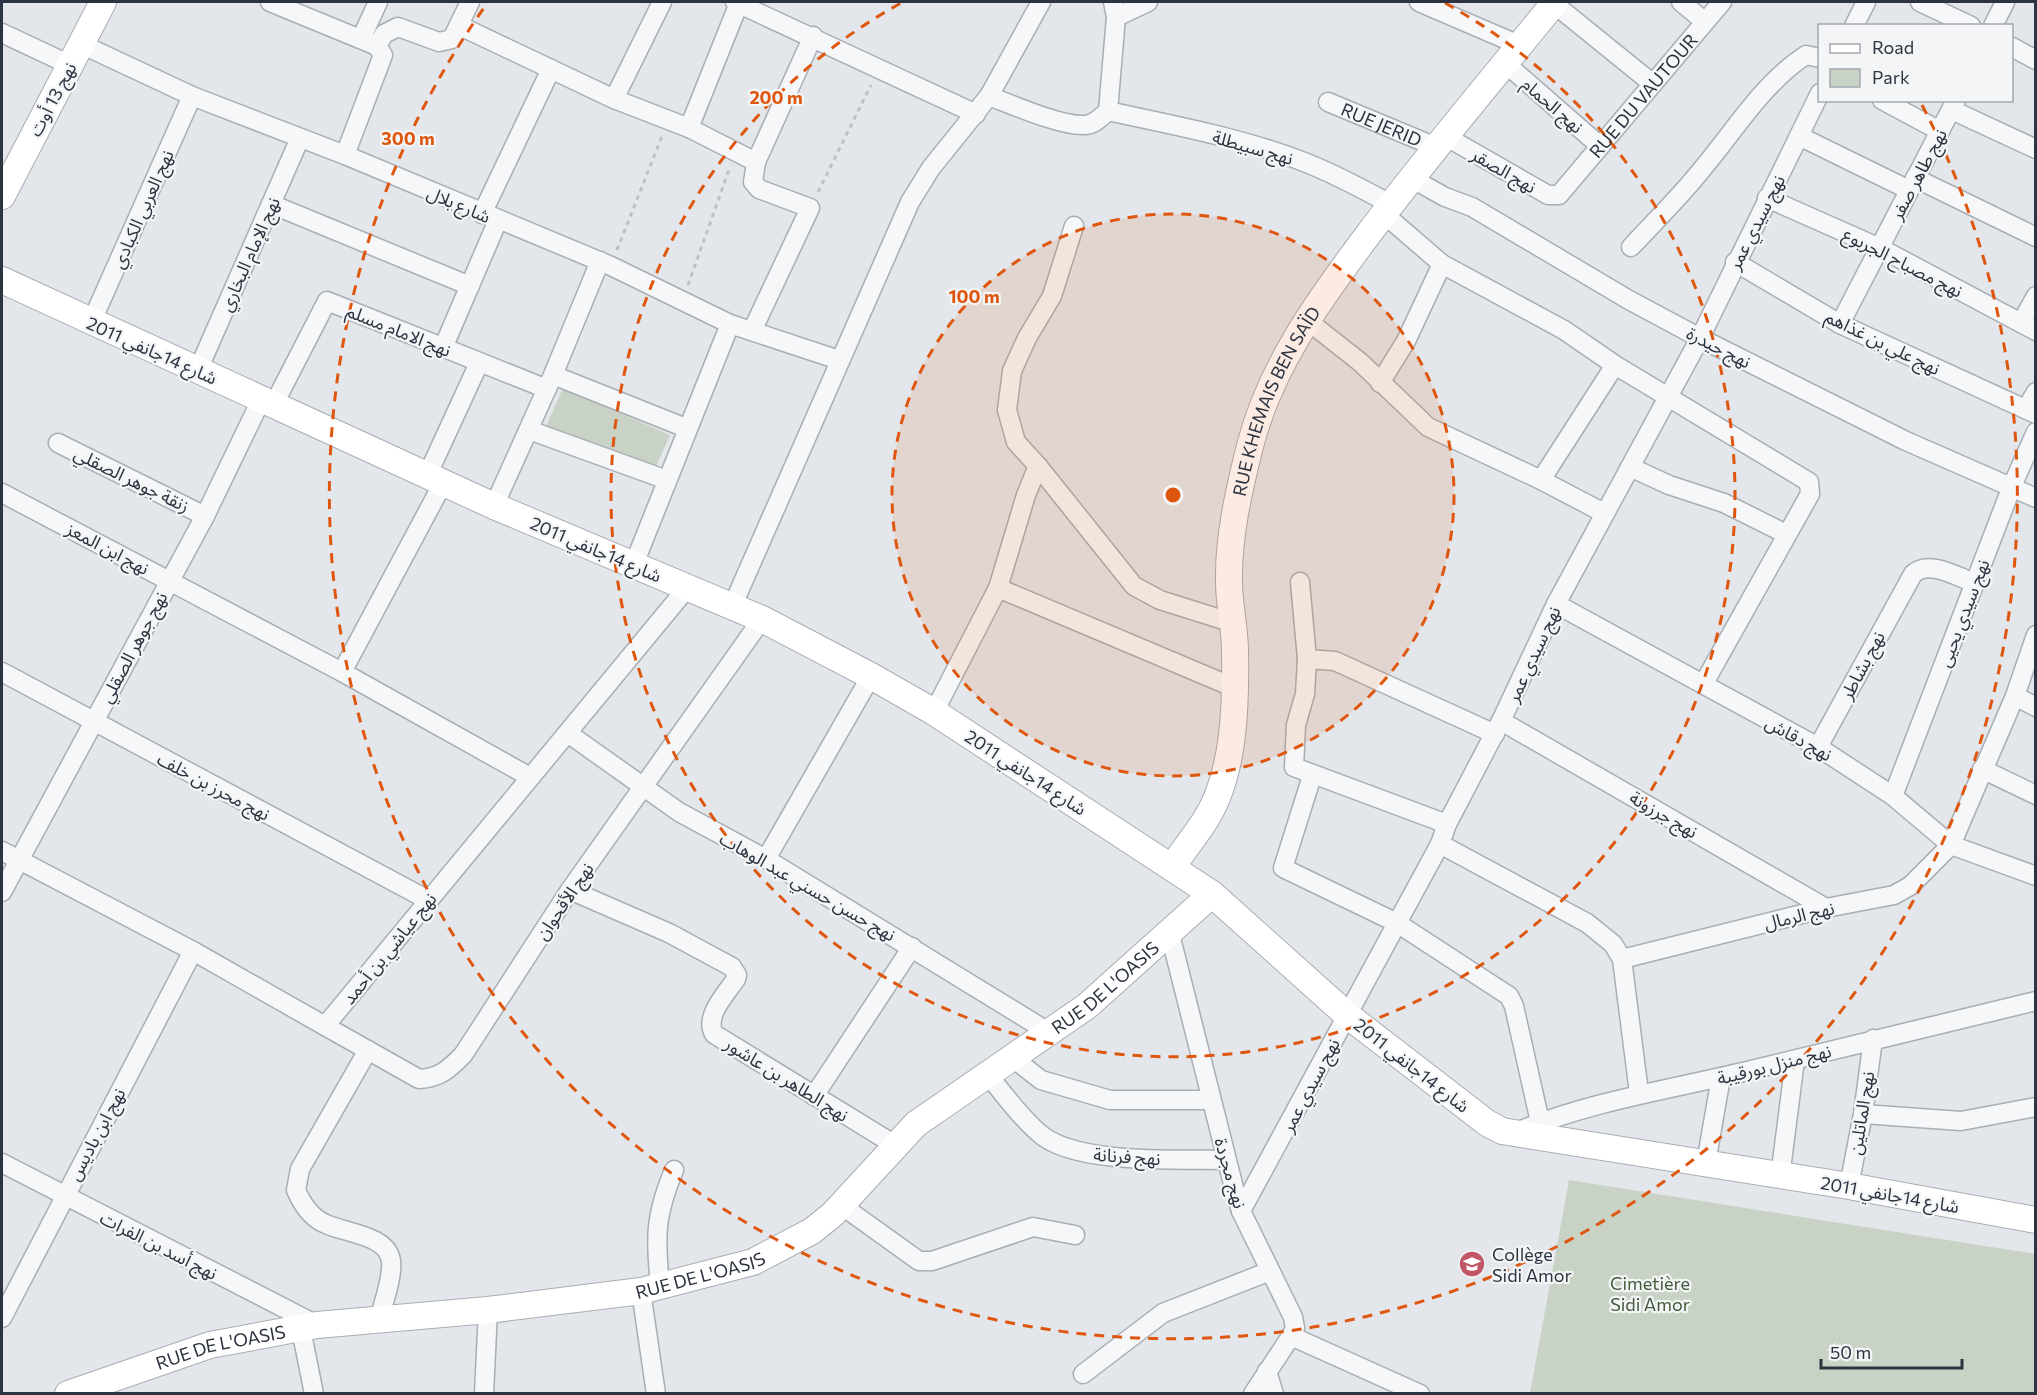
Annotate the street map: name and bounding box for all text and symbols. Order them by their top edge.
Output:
legend [1818,24,2013,102]
street label: RUE DU VAUTOUR [1584,29,1702,162]
text: Road [1872,36,1914,58]
street label: نهج 13 أوت [23,58,83,141]
text: Park [1872,66,1910,88]
street label: نهج الحمام [1515,72,1588,141]
text: 200 m [749,86,803,108]
street label: RUE JERID [1338,98,1425,151]
street label: نهج سبيطلة [1209,125,1296,172]
street label: نهج طاهر صفر [1884,125,1954,225]
text: 300 m [381,127,435,149]
street label: نهج الصقر [1465,142,1540,200]
street label: نهج العربي الكبادي [106,146,181,273]
street label: نهج سيدي عمر [1722,171,1792,275]
street label: شارع بلال [422,181,494,231]
street label: نهج الإمام البخاري [214,193,288,316]
street label: نهج مصباح الجربوع [1838,222,1967,305]
text: 100 m [948,285,1000,307]
street label: نهج الامام مسلم [342,299,455,365]
street label: RUE KHEMAIS BEN SAÏD [1228,302,1325,498]
street label: نهج علي بن غذاهم [1821,305,1944,382]
street label: شارع 14جانفي 2011 [82,311,221,392]
street label: نهج حيدرة [1682,321,1755,375]
street label: زنقة جوهر الصقلي [69,442,193,519]
centre of rings [1163,485,1183,505]
street label: شارع 14جانفي 2011 [526,511,665,590]
street label: نهج ابن المعز [61,517,153,582]
street label: نهج سيدي يحيى [1932,556,1997,671]
street label: نهج جوهر الصقلي [94,588,174,708]
street label: نهج سيدي عمر [1501,603,1568,708]
street label: نهج بشاطر [1834,627,1892,705]
street label: نهج دقاش [1760,711,1836,768]
street label: شارع 14جانفي 2011 [959,725,1091,823]
street label: نهج محرز بن خلف [153,747,274,828]
street label: نهج جرزونة [1624,786,1702,845]
street label: نهج حسن حسني عبد الوهاب [715,827,900,948]
street label: نهج الأقحوان [530,858,600,946]
street label: نهج عياشي بن أحمد [337,888,443,1010]
street label: نهج الرمال [1762,896,1837,937]
street label: RUE DE L'OASIS [1047,936,1163,1038]
street label: شارع 14جانفي 2011 [1347,1013,1474,1120]
street label: نهج الطاهر بن عاشور [719,1032,853,1128]
street label: نهج سيدي عمر [1276,1034,1347,1138]
street label: نهج منزل بورقيبة [1715,1039,1834,1092]
street label: نهج الماتلين [1844,1070,1881,1157]
street label: نهج ابن باديس [62,1084,132,1185]
street label: نهج مجردة [1208,1135,1252,1212]
street label: نهج فرنانة [1092,1143,1161,1172]
street label: شارع 14جانفي 2011 [1818,1171,1961,1221]
street label: نهج أسد بن الفرات [95,1206,221,1287]
place label: Collège Sidi Amor [1492,1243,1572,1286]
street label: RUE DE L'OASIS [633,1247,769,1303]
school or university icon: Collège Sidi Amor [1457,1249,1487,1279]
park label: Cimetière Sidi Amor [1610,1272,1690,1315]
street label: RUE DE L'OASIS [153,1320,287,1374]
scale bar [1821,1332,1962,1370]
text: 50 m [1830,1341,1871,1363]

